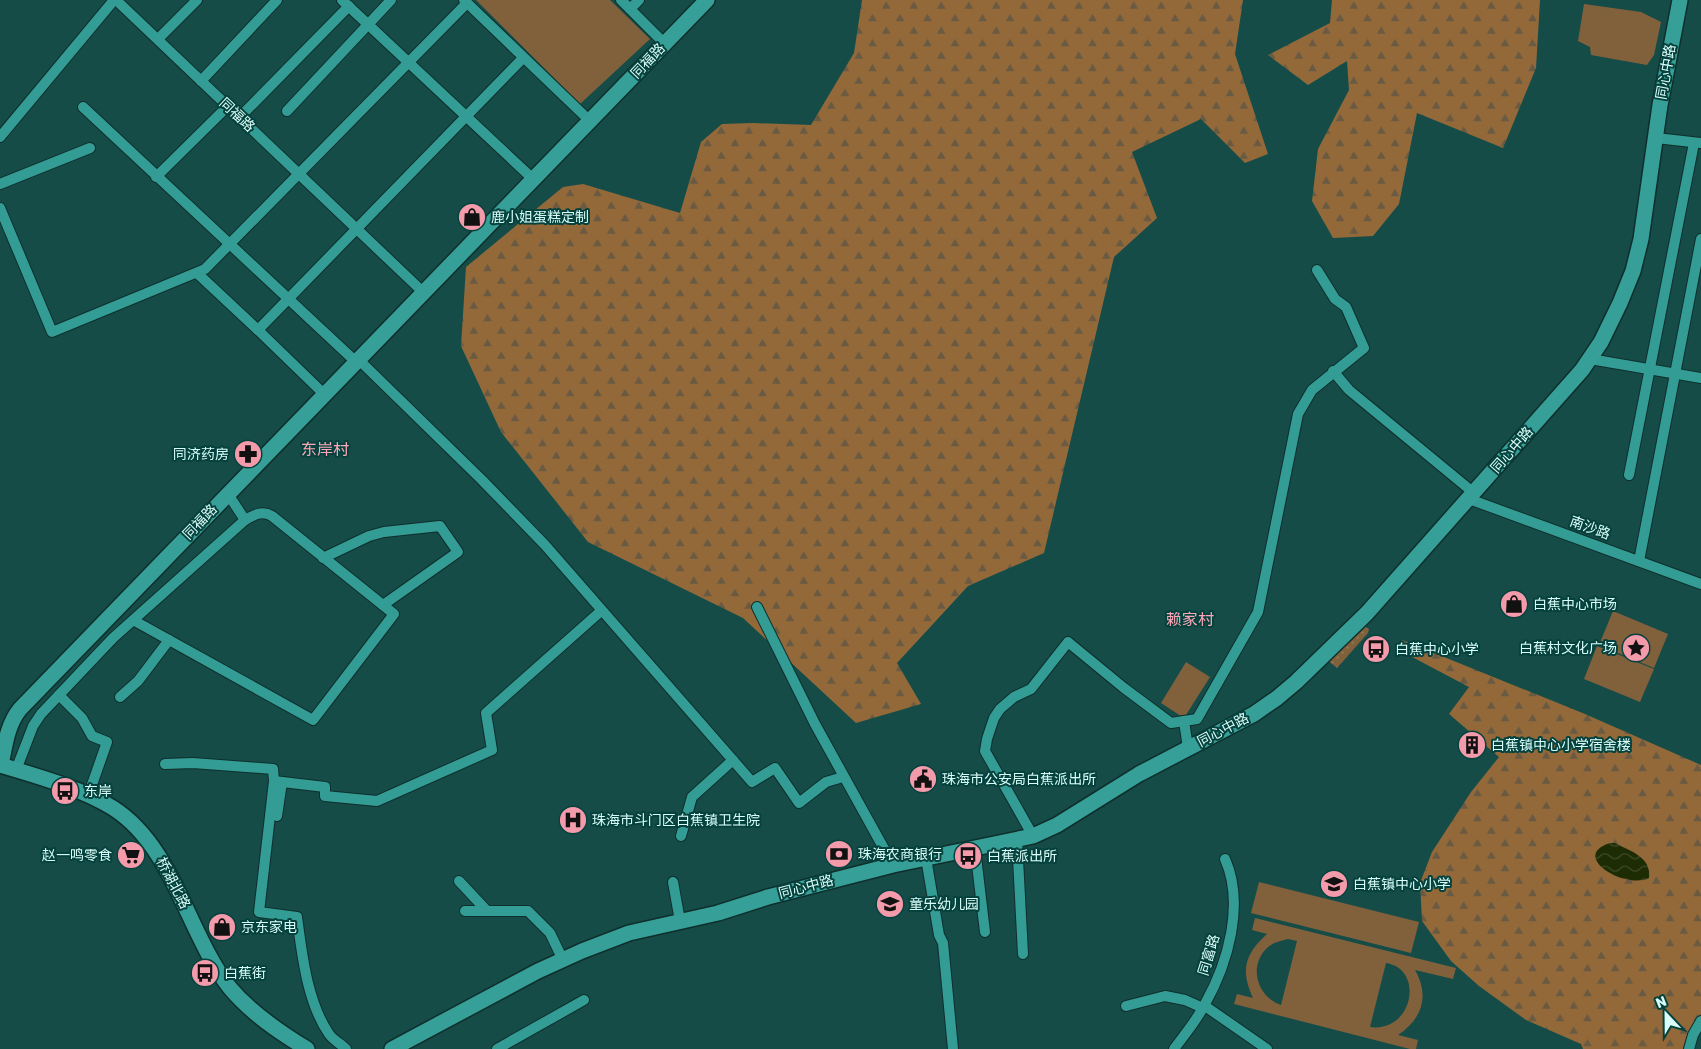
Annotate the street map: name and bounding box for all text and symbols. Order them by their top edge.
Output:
street label: 同福路 [627,40,669,82]
street label: 同心中路 [1653,43,1679,101]
street label: 同福路 [216,94,258,136]
shop icon: 鹿小姐蛋糕定制 [457,202,487,232]
place label: 鹿小姐蛋糕定制 [491,209,589,226]
street label: 同心中路 [1487,423,1537,477]
pharmacy icon: 同济药房 [233,439,263,469]
district label: 东岸村 [301,440,349,459]
place label: 同济药房 [173,446,229,463]
street label: 同福路 [179,501,221,543]
street label: 南沙路 [1567,513,1613,543]
shop icon: 白蕉中心市场 [1499,589,1529,619]
place label: 白蕉中心市场 [1533,596,1617,613]
district label: 赖家村 [1166,610,1214,629]
place icon: 白蕉村文化广场 [1621,633,1651,663]
bus stop icon: 白蕉中心小学 [1361,634,1391,664]
place label: 白蕉村文化广场 [1519,640,1617,657]
place label: 白蕉中心小学 [1395,641,1479,658]
street label: 同心中路 [1194,709,1252,751]
building icon: 白蕉镇中心小学宿舍楼 [1457,730,1487,760]
place label: 白蕉镇中心小学宿舍楼 [1491,737,1631,754]
public building icon: 珠海市公安局白蕉派出所 [908,764,938,794]
place label: 珠海市公安局白蕉派出所 [942,771,1096,788]
bus stop icon: 东岸 [50,776,80,806]
place label: 东岸 [84,783,112,800]
hospital icon: 珠海市斗门区白蕉镇卫生院 [558,805,588,835]
place label: 珠海市斗门区白蕉镇卫生院 [592,812,760,829]
bank icon: 珠海农商银行 [824,839,854,869]
supermarket icon: 赵一鸣零食 [116,840,146,870]
bus stop icon: 白蕉派出所 [953,841,983,871]
place label: 珠海农商银行 [858,846,942,863]
place label: 赵一鸣零食 [41,847,112,864]
place label: 白蕉派出所 [987,848,1057,865]
street label: 桥湖北路 [152,854,194,912]
school or university icon: 白蕉镇中心小学 [1319,869,1349,899]
street label: 同心中路 [777,872,835,902]
place label: 白蕉镇中心小学 [1353,876,1451,893]
school or university icon: 童乐幼儿园 [875,889,905,919]
place label: 童乐幼儿园 [909,896,979,913]
shop icon: 京东家电 [207,912,237,942]
place label: 京东家电 [241,919,297,936]
street label: 同富路 [1195,932,1223,978]
bus stop icon: 白蕉街 [190,958,220,988]
place label: 白蕉街 [224,965,266,982]
north arrow [1641,989,1691,1039]
text: N [1653,993,1669,1012]

